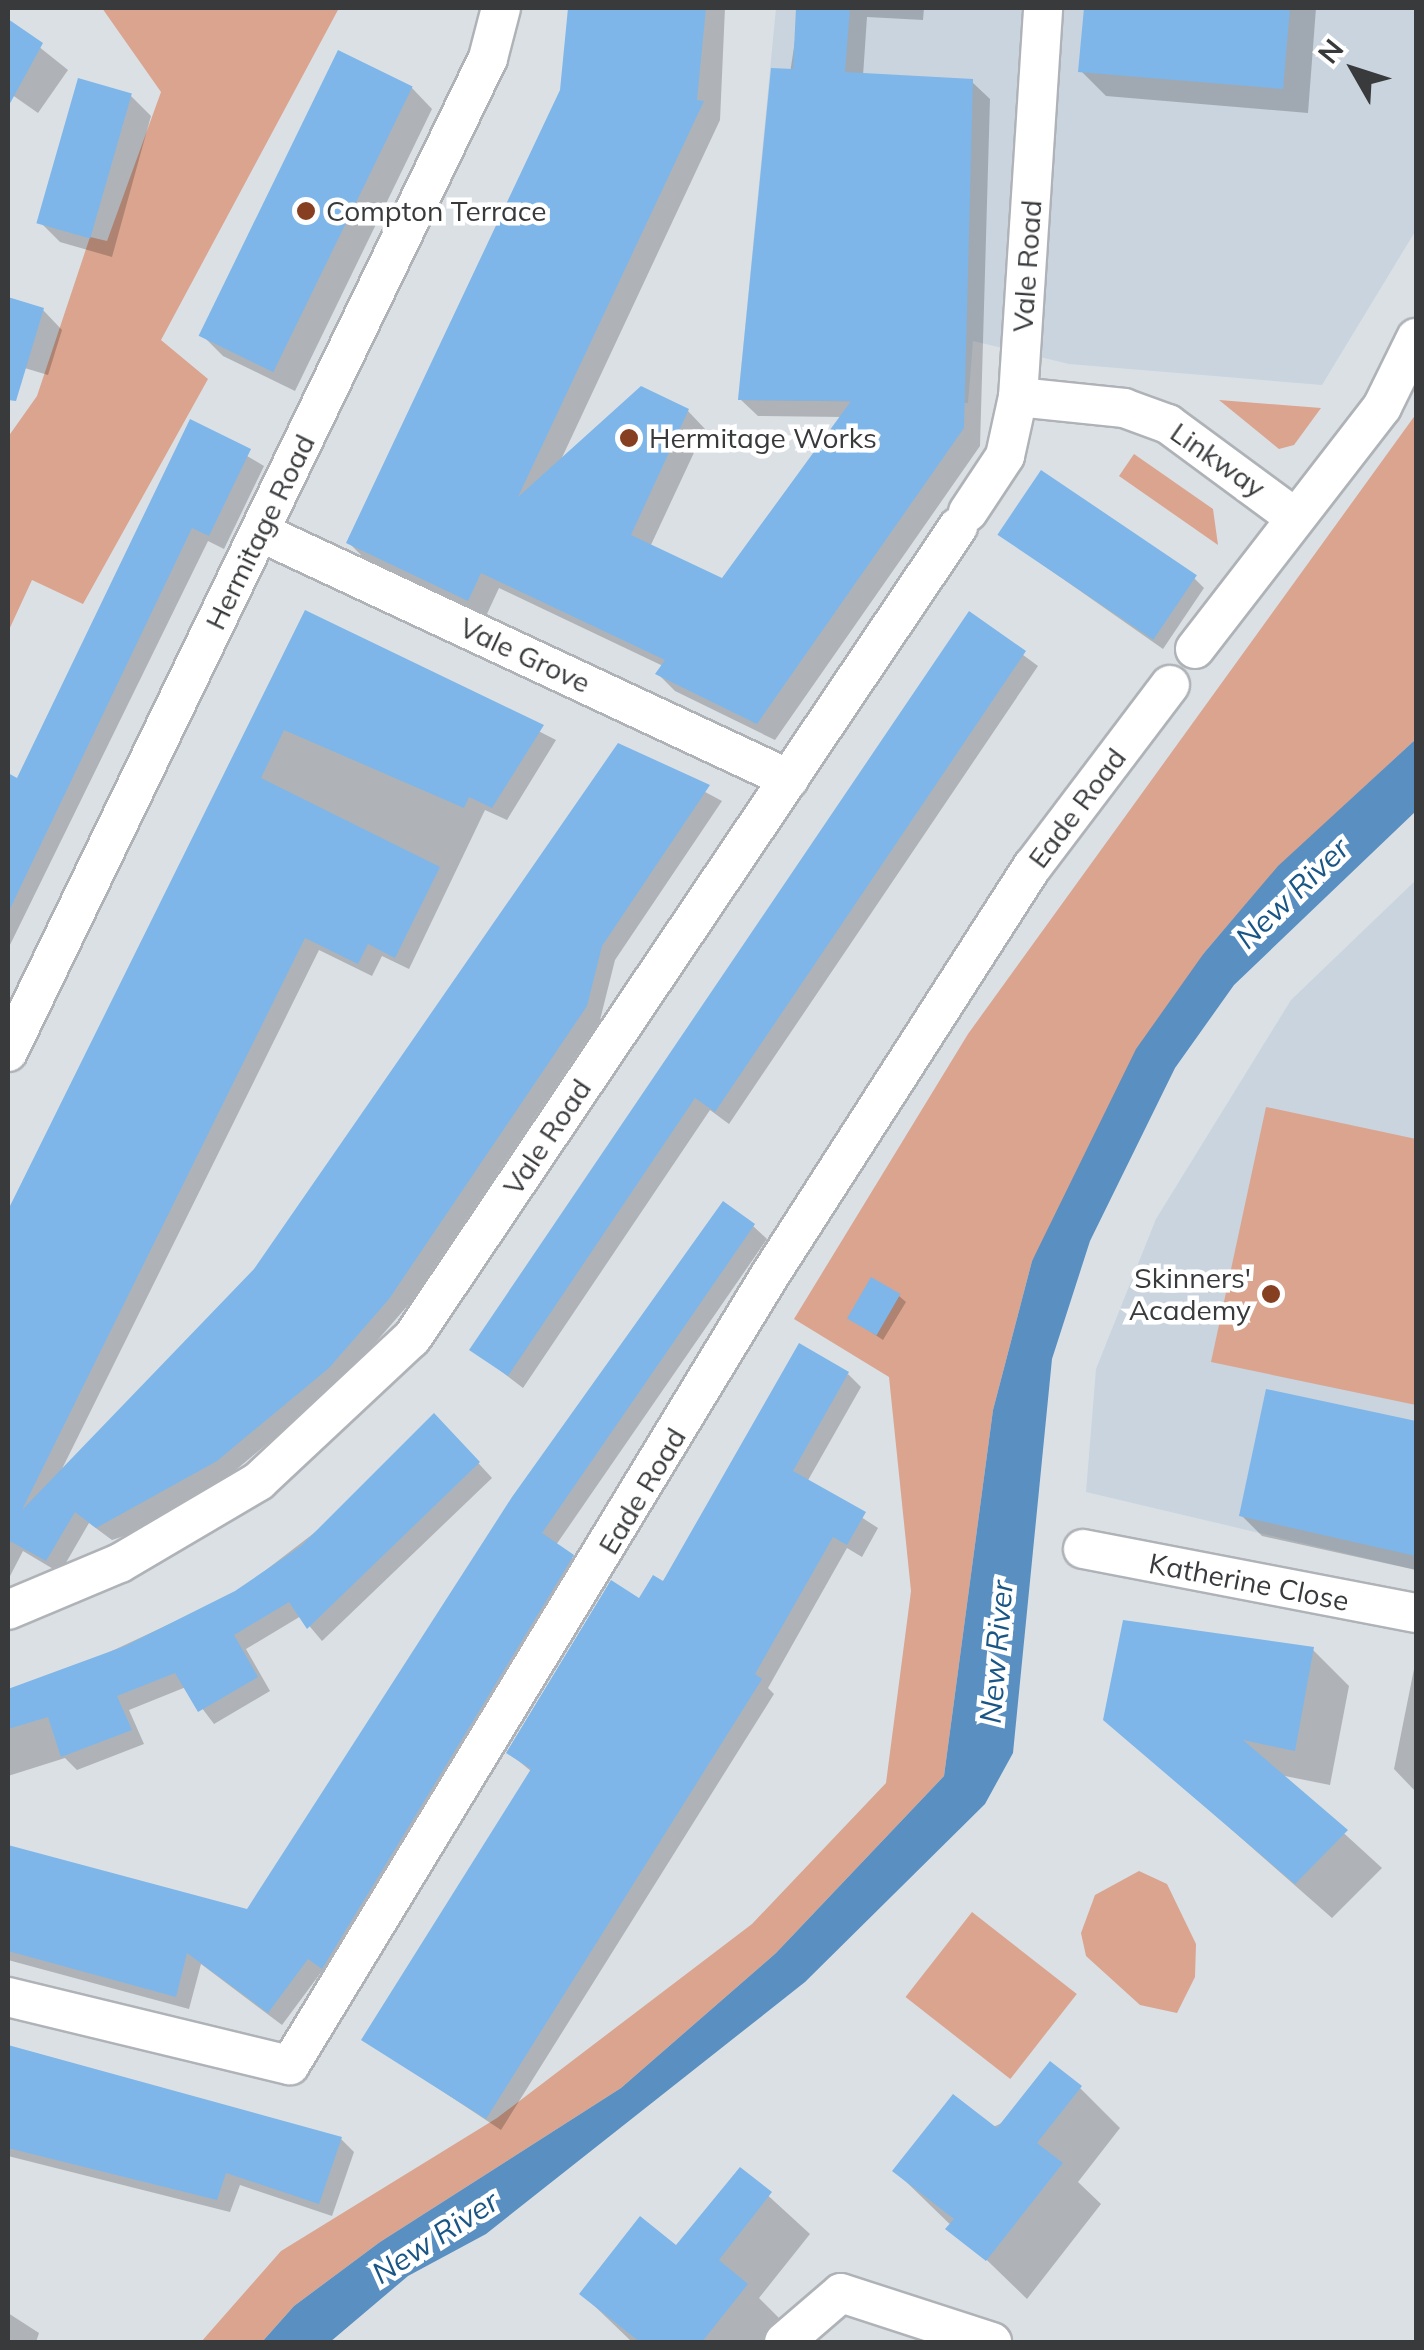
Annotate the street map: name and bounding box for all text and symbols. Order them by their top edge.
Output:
north arrow [1304,20,1404,120]
text: N [1310,32,1351,70]
place label: Compton Terrace [326,194,547,228]
street label: Vale Road [1006,199,1048,333]
marker: Compton Terrace [295,200,317,222]
street label: Linkway [1164,415,1272,505]
place label: Hermitage Works [649,421,877,455]
marker: Hermitage Works [618,427,640,449]
street label: Hermitage Road [198,429,322,635]
street label: Vale Grove [454,610,596,700]
street label: Eade Road [1021,742,1133,874]
water label: New River [1228,830,1356,956]
street label: Vale Road [496,1073,598,1201]
place label: Skinners' Academy [1129,1261,1251,1327]
marker: Skinners' Academy [1260,1283,1282,1305]
street label: Eade Road [591,1422,693,1560]
street label: Katherine Close [1146,1546,1352,1618]
water label: New River [972,1579,1020,1725]
water label: New River [365,2183,505,2291]

